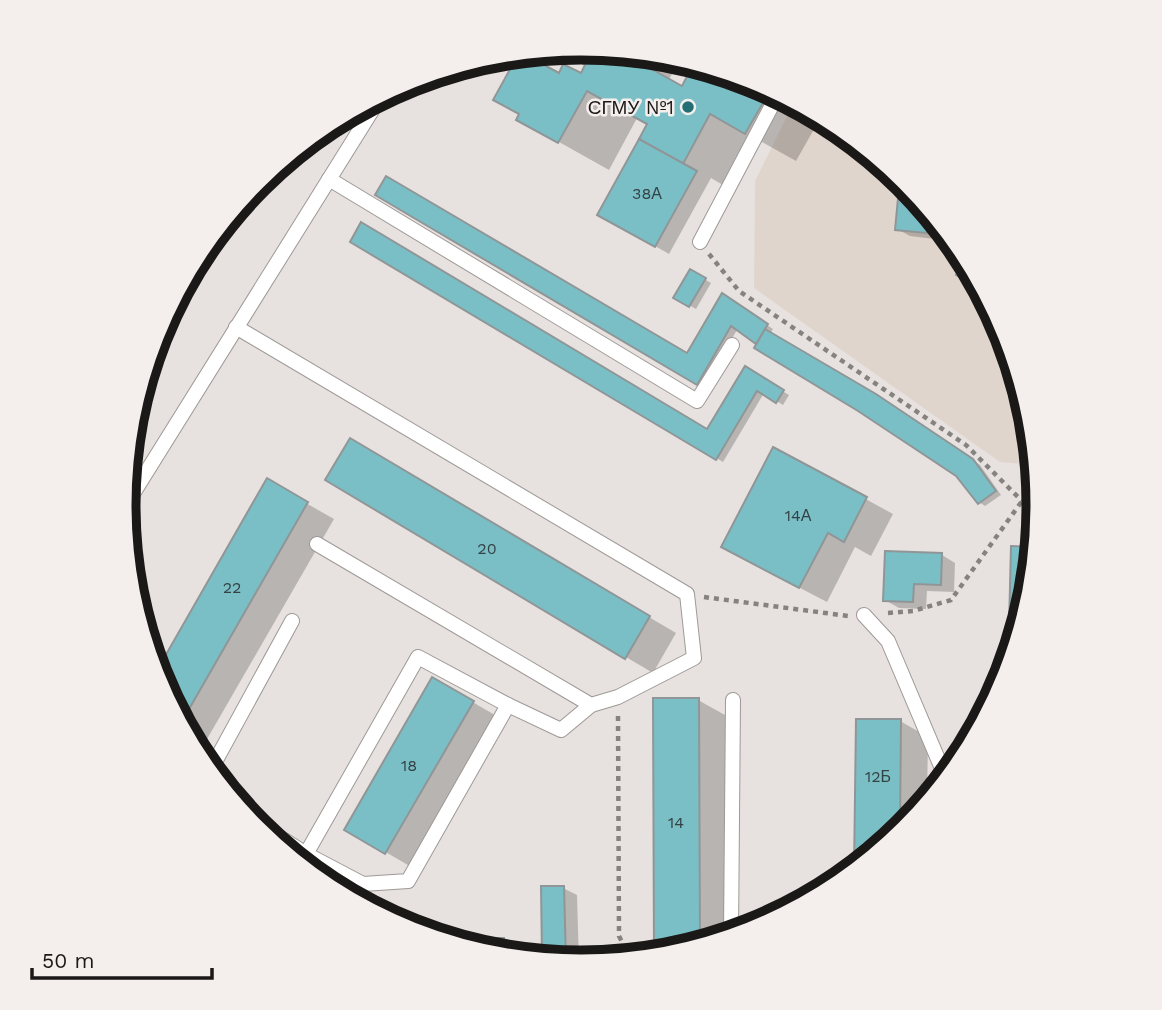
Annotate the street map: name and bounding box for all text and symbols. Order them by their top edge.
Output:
place label: СГМУ №1 [588,96,674,119]
marker: СГМУ №1 [680,99,696,115]
house number: 38А [632,184,662,203]
house number: 14А [785,506,812,525]
house number: 20 [477,539,497,558]
house number: 22 [223,578,241,597]
house number: 18 [401,756,417,775]
house number: 12Б [865,767,891,786]
house number: 14 [668,813,684,832]
scale bar [32,936,212,980]
text: 50 m [42,948,94,973]

